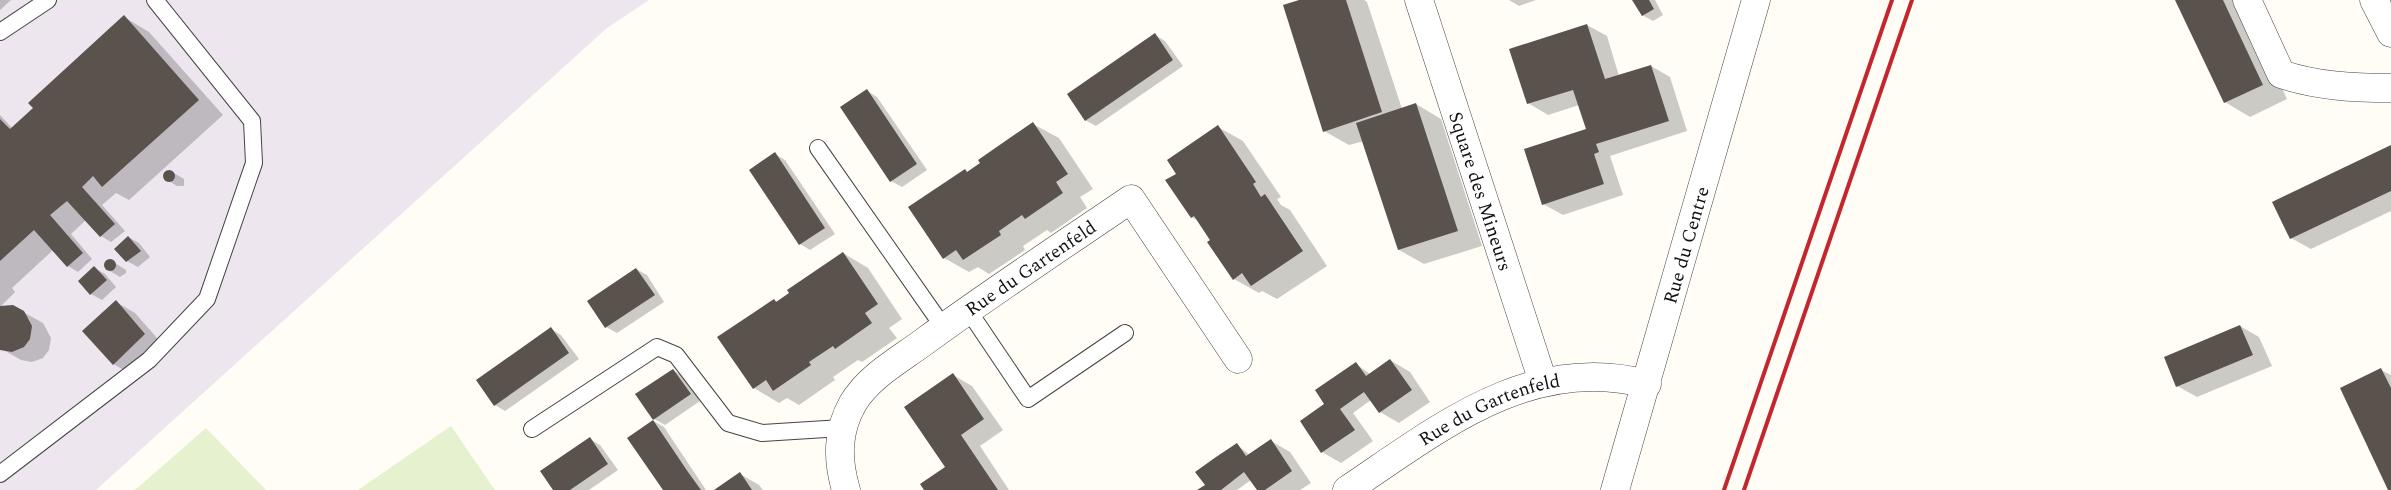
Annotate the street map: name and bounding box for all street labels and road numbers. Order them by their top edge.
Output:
street label: Square des Mineurs [1440,108,1519,275]
street label: Rue du Centre [1656,183,1718,308]
street label: Rue du Gartenfeld [959,213,1103,324]
street label: Rue du Gartenfeld [1413,367,1563,454]

